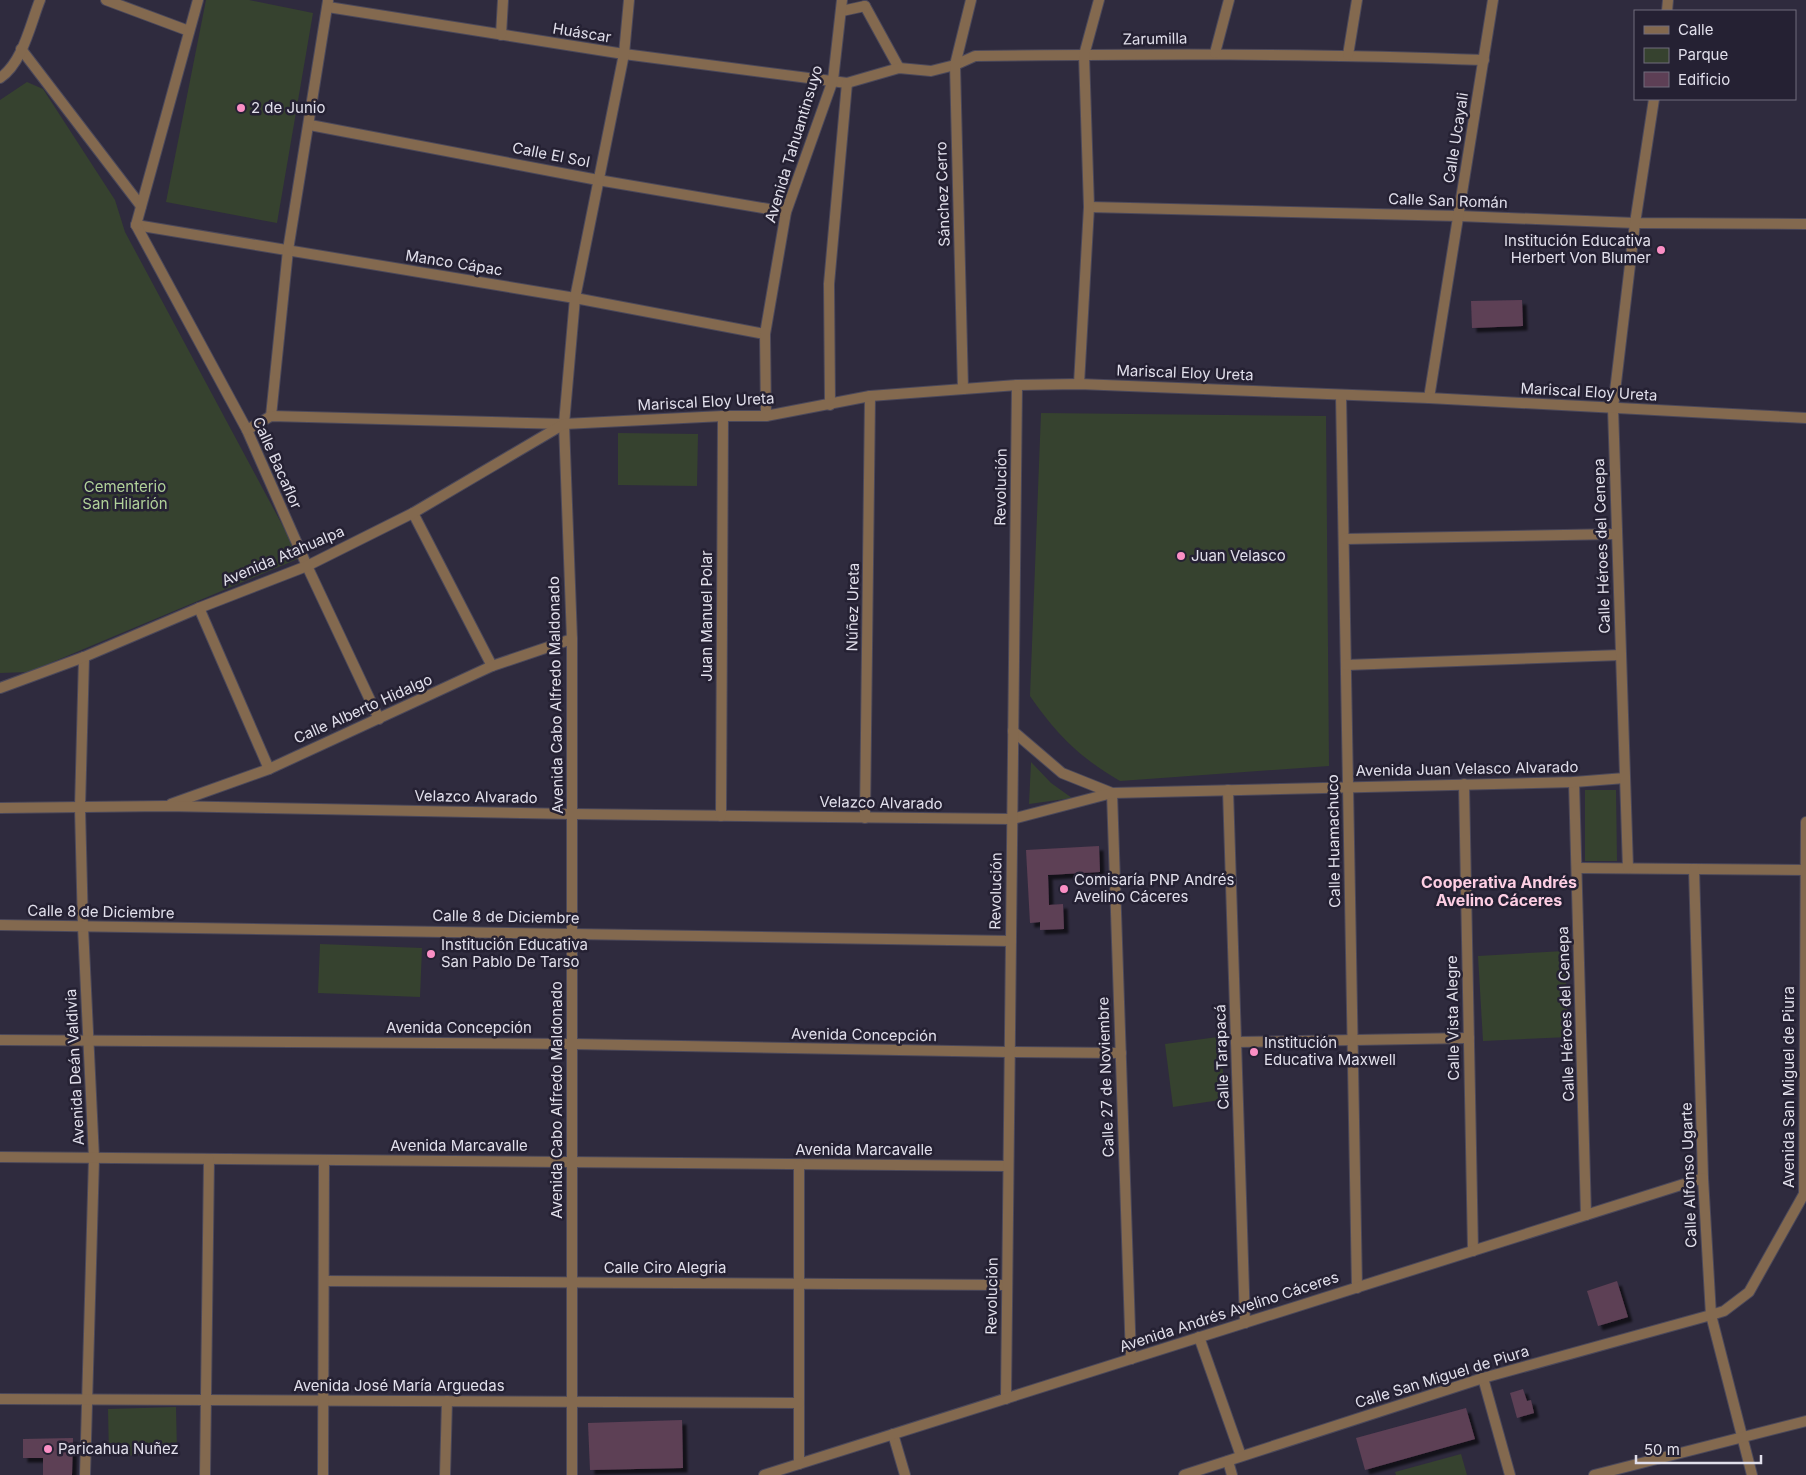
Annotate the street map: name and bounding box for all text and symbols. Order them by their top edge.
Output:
legend [1634,10,1796,100]
street label: Huáscar [551,18,613,47]
text: Calle [1678,20,1713,39]
street label: Zarumilla [1122,28,1188,49]
text: Parque [1678,45,1728,64]
street label: Avenida Tahuantinsuyo [760,63,827,225]
text: Edificio [1678,70,1730,89]
street label: Calle Ucayali [1439,91,1472,185]
place label: 2 de Junio [251,98,325,117]
marker: 2 de Junio [235,102,247,114]
street label: Calle El Sol [511,138,592,171]
street label: Sánchez Cerro [931,141,954,247]
street label: Calle San Román [1388,189,1508,212]
place label: Institución Educativa Herbert Von Blumer [1504,231,1651,267]
marker: Institución Educativa Herbert Von Blumer [1655,244,1667,256]
street label: Manco Cápac [404,245,504,280]
street label: Mariscal Eloy Ureta [1116,361,1254,384]
street label: Mariscal Eloy Ureta [1520,378,1658,405]
street label: Mariscal Eloy Ureta [637,388,775,415]
street label: Calle Bacaflor [249,414,306,512]
street label: Revolución [990,448,1011,526]
street label: Calle Héroes del Cenepa [1589,458,1614,634]
park label: Cementerio San Hilarión [82,477,168,513]
street label: Avenida Atahualpa [219,521,347,590]
place label: Juan Velasco [1191,546,1286,565]
street label: Juan Manuel Polar [697,550,716,682]
marker: Juan Velasco [1175,550,1187,562]
street label: Núñez Ureta [842,562,863,652]
street label: Avenida Cabo Alfredo Maldonado [544,576,567,814]
street label: Calle Alberto Hidalgo [291,669,435,748]
street label: Avenida Juan Velasco Alvarado [1356,757,1578,780]
street label: Calle Huamachuco [1323,774,1344,908]
street label: Velazco Alvarado [414,786,538,807]
street label: Velazco Alvarado [819,792,943,813]
street label: Revolución [985,852,1006,930]
place label: Comisaría PNP Andrés Avelino Cáceres [1074,870,1234,906]
district label: Cooperativa Andrés Avelino Cáceres [1421,872,1577,910]
marker: Comisaría PNP Andrés Avelino Cáceres [1058,883,1070,895]
street label: Calle 8 de Diciembre [27,901,175,922]
street label: Calle 8 de Diciembre [432,906,580,927]
street label: Calle Héroes del Cenepa [1553,926,1578,1102]
place label: Institución Educativa San Pablo De Tarso [441,935,588,971]
marker: Institución Educativa San Pablo De Tarso [425,948,437,960]
street label: Calle Vista Alegre [1442,955,1463,1081]
street label: Avenida Cabo Alfredo Maldonado [547,981,566,1219]
street label: Avenida San Miguel de Piura [1779,986,1798,1188]
street label: Avenida Deán Valdivia [61,988,88,1146]
street label: Calle 27 de Noviembre [1093,996,1118,1158]
street label: Calle Tarapacá [1210,1004,1233,1110]
street label: Avenida Concepción [386,1018,532,1037]
street label: Avenida Concepción [791,1024,937,1045]
place label: Institución Educativa Maxwell [1264,1033,1396,1069]
marker: Institución Educativa Maxwell [1248,1046,1260,1058]
street label: Calle Alfonso Ugarte [1676,1102,1701,1248]
street label: Avenida Marcavalle [390,1136,528,1155]
street label: Avenida Marcavalle [795,1140,933,1159]
street label: Revolución [981,1257,1002,1335]
street label: Calle Ciro Alegria [604,1258,726,1277]
street label: Avenida Andrés Avelino Cáceres [1117,1267,1341,1356]
street label: Calle San Miguel de Piura [1353,1341,1531,1412]
street label: Avenida José María Arguedas [293,1376,505,1395]
scale bar [1636,1432,1761,1464]
place label: Paricahua Nuñez [58,1439,179,1458]
text: 50 m [1644,1440,1680,1459]
marker: Paricahua Nuñez [42,1443,54,1455]

